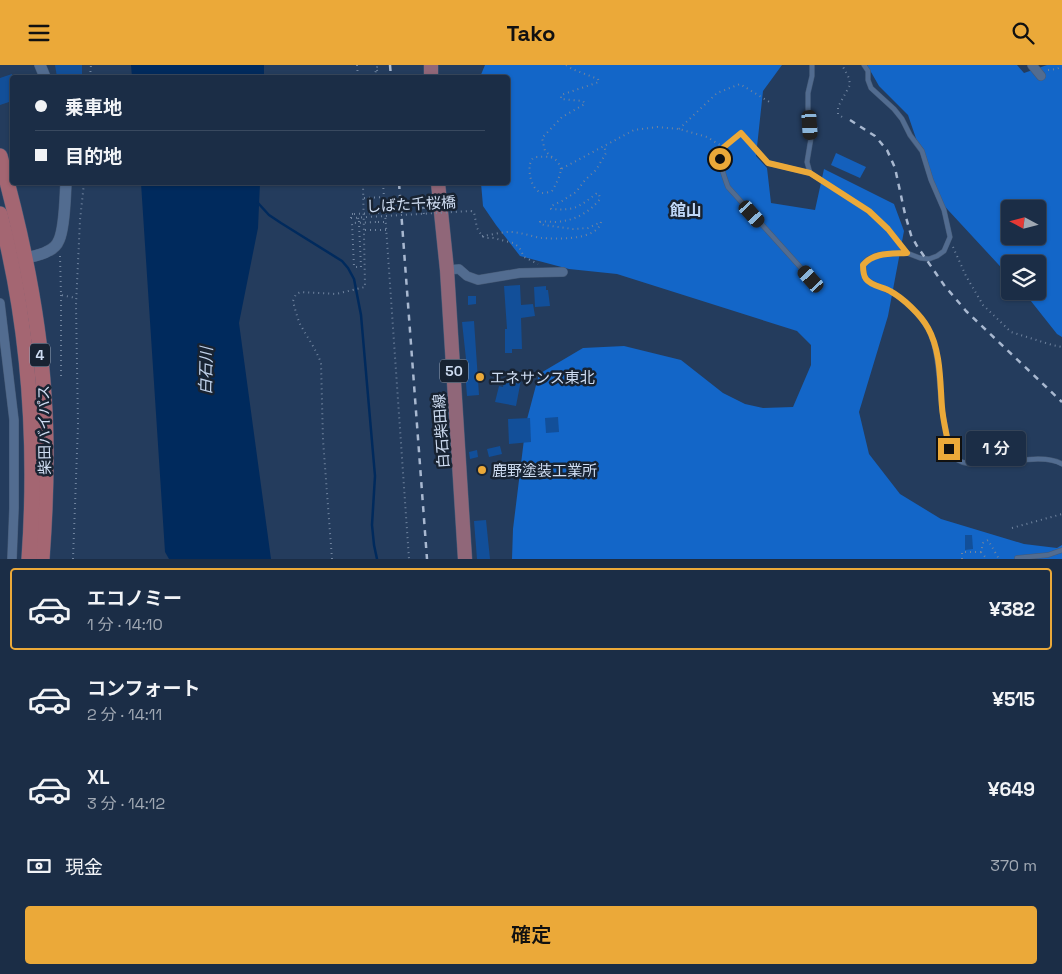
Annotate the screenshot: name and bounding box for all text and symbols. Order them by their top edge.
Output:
icon: menu [25,19,53,47]
text: Tako [507,19,555,47]
icon: search [1009,19,1037,47]
text: 乗車地 [65,95,122,120]
car [801,110,818,140]
text: 目的地 [65,144,122,169]
route start [709,148,731,170]
street label: しばた千桜橋 [366,192,456,216]
car [736,198,767,230]
district label: 館山 [670,200,702,221]
north arrow [1001,200,1046,245]
map controls [1001,200,1046,300]
button: layers [1001,255,1046,300]
car [795,263,826,295]
road number: 4 [30,343,50,367]
water label: 白石川 [195,345,217,395]
road number: 50 [440,359,468,383]
place label: エネサンス東北 [490,368,595,387]
marker: エネサンス東北 [474,371,486,383]
street label: 柴田バイパス [34,385,54,475]
street label: 白石柴田線 [429,393,453,469]
callout: 1 分 [966,431,1026,467]
route end [938,438,960,460]
text: 1 分 [982,438,1010,459]
place label: 鹿野塗装工業所 [492,461,597,480]
marker: 鹿野塗装工業所 [476,464,488,476]
text: エコノミー [87,586,182,611]
icon: car [27,587,72,632]
text: ¥382 [989,597,1035,622]
text: 1 分 · 14:10 [87,614,163,635]
text: コンフォート [87,676,200,701]
icon: car [27,677,72,722]
text: ¥515 [992,687,1035,712]
text: 2 分 · 14:11 [87,704,162,725]
text: XL [87,765,110,790]
icon: car [27,767,72,812]
text: ¥649 [988,777,1035,802]
text: 3 分 · 14:12 [87,793,165,814]
icon: cash [25,852,53,880]
text: 現金 [65,855,103,880]
text: 370 m [990,855,1037,876]
button: 確定 [25,906,1037,964]

